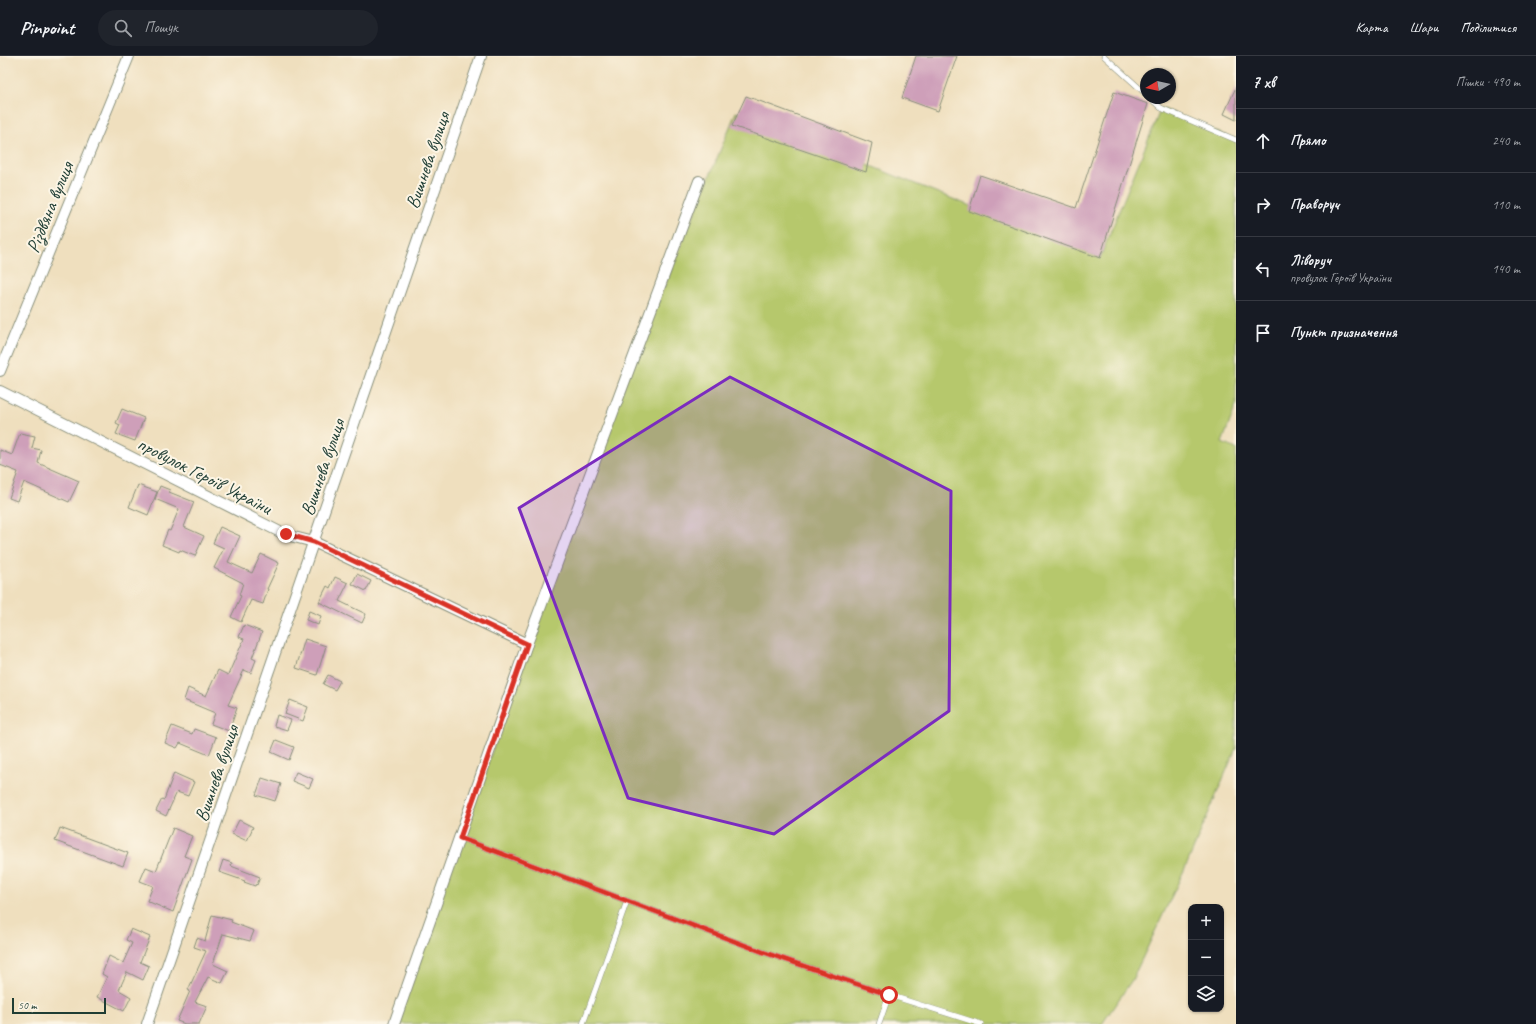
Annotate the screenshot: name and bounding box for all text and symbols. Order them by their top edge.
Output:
search box [98,10,378,46]
text: Pinpoint [20,16,74,40]
icon: search [112,17,134,39]
text: Пошук [144,18,178,37]
text: Карта [1356,19,1388,36]
text: Шари [1410,19,1438,36]
text: Поділитися [1460,19,1516,36]
north arrow [1140,68,1176,104]
text: 7 хв [1252,72,1275,93]
text: Пішки · 490 m [1456,74,1520,90]
street label: Вишнева вулиця [400,108,456,212]
icon: ahead [1252,130,1274,152]
text: Прямо [1290,131,1326,150]
text: 240 m [1492,133,1520,149]
street label: Різдвяна вулиця [21,157,80,256]
icon: right [1252,194,1274,216]
text: Праворуч [1290,195,1339,214]
text: 110 m [1492,197,1520,213]
text: Ліворуч [1290,251,1331,270]
icon: left [1252,258,1274,280]
text: 140 m [1492,261,1520,277]
text: провулок Героїв України [1290,270,1391,286]
icon: arrive [1252,322,1274,344]
text: Пункт призначення [1290,323,1397,342]
street label: Вишнева вулиця [295,415,351,519]
street label: провулок Героїв України [133,432,277,521]
route end [277,525,295,543]
street label: Вишнева вулиця [189,721,245,825]
map controls [1188,904,1224,1012]
button: + [1188,904,1224,940]
button: − [1188,940,1224,976]
button: layers [1188,976,1224,1012]
route start [880,986,898,1004]
scale bar [12,996,106,1015]
text: 50 m [18,998,37,1012]

